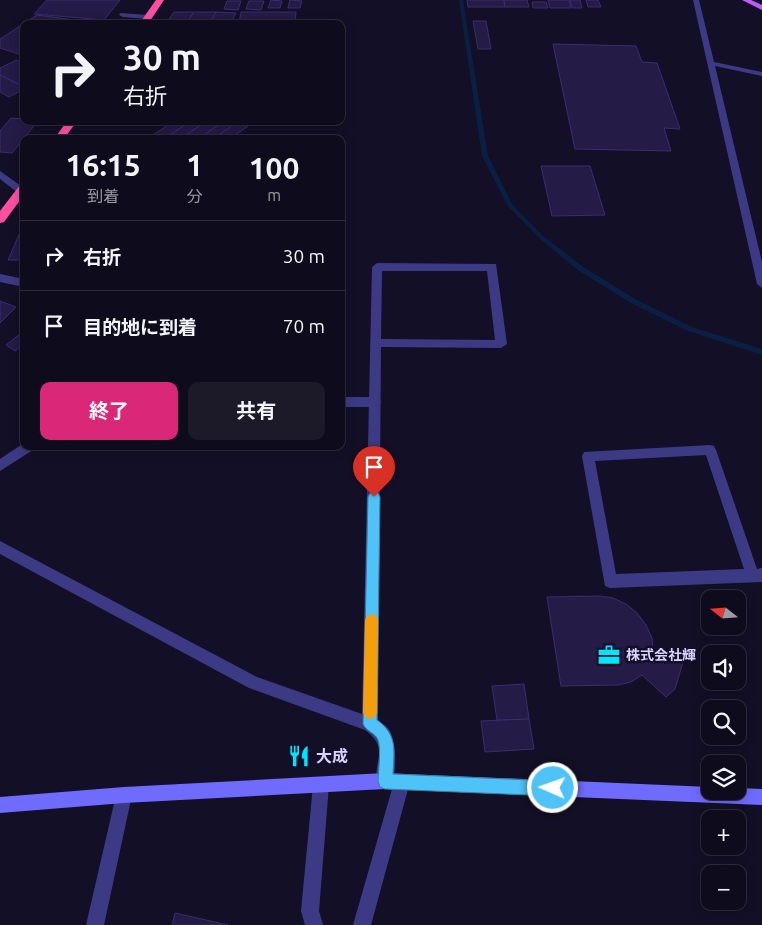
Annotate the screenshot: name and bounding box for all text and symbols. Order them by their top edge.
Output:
text: 30 m [123,37,201,77]
icon: right [40,40,105,105]
text: 右折 [123,83,167,108]
text: 16:15 [66,148,141,182]
text: 1 [186,148,203,182]
text: 100 [249,151,299,185]
text: m [267,186,281,204]
text: 到着 [87,187,119,205]
text: 分 [187,187,203,205]
icon: right [40,242,68,270]
text: 30 m [283,245,325,267]
text: 右折 [83,246,121,268]
icon: arrive [40,312,68,340]
text: 70 m [283,315,325,337]
text: 目的地に到着 [83,316,197,338]
button: 終了 [40,382,178,440]
button: 共有 [188,382,325,440]
pin [353,446,395,497]
icon: arrive [360,453,388,481]
north arrow [701,590,746,635]
map controls [701,590,746,910]
office icon: 株式会社輝 [596,642,622,668]
button: sound [701,645,746,690]
place label: 株式会社輝 [626,647,696,663]
button: search [701,700,746,745]
restaurant icon: 大成 [286,743,312,769]
place label: 大成 [316,747,348,765]
button: layers [701,755,746,800]
position arrow [526,761,578,813]
button: + [701,810,746,855]
button: − [701,865,746,910]

